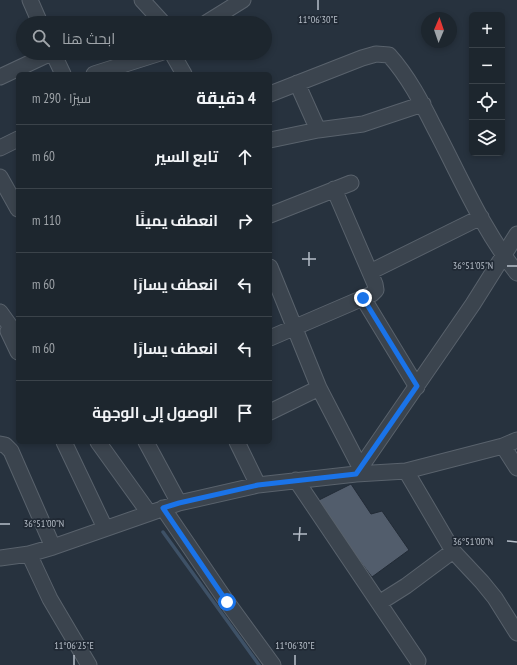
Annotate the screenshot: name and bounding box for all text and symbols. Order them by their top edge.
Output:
north arrow [421,12,457,48]
map controls [469,12,505,156]
button: + [469,12,505,48]
text: 11°06'30"E [298,13,338,26]
search box [16,16,272,60]
icon: search [30,27,52,49]
text: ابحث هنا [62,29,115,48]
button: − [469,48,505,84]
button: locate [469,84,505,120]
text: 4 دقيقة [196,87,256,109]
text: سيرًا · 290 m [32,90,91,107]
button: layers [469,120,505,156]
icon: ahead [234,146,256,168]
text: تابع السير [155,147,218,166]
text: 60 m [32,148,55,165]
icon: right [234,210,256,232]
text: انعطف يمينًا [135,211,218,230]
text: 110 m [32,212,61,229]
text: 36°51'05"N [453,259,493,272]
icon: left [234,274,256,296]
text: انعطف يسارًا [133,275,218,294]
text: 60 m [32,276,55,293]
route end [354,289,372,307]
icon: left [234,338,256,360]
text: انعطف يسارًا [133,339,218,358]
text: 60 m [32,340,55,357]
icon: arrive [234,402,256,424]
text: الوصول إلى الوجهة [92,403,218,422]
text: 36°51'00"N [24,517,64,530]
text: 36°51'00"N [453,535,493,548]
route start [218,593,236,611]
text: 11°06'25"E [54,639,94,652]
text: 11°06'30"E [275,639,315,652]

